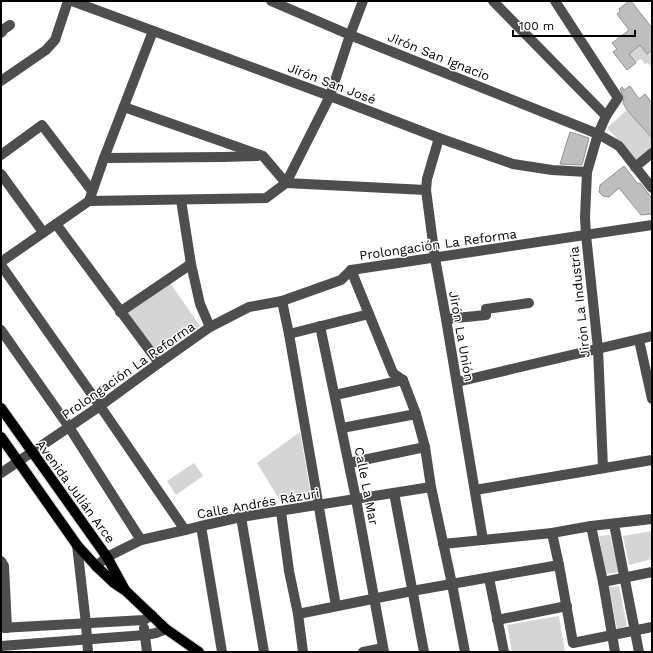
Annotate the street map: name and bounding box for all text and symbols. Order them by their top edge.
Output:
scale bar [513,12,635,38]
text: 100 m [519,19,554,33]
street label: Jirón San Ignacio [386,29,492,84]
street label: Jirón San José [286,60,378,107]
street label: Prolongación La Reforma [358,226,518,263]
street label: Jirón La Industria [566,245,593,358]
street label: Jirón La Unión [446,290,477,383]
street label: Prolongación La Reforma [59,318,198,422]
street label: Avenida Julián Arce [33,437,118,546]
street label: Calle La Mar [352,446,381,526]
street label: Calle Andrés Rázuri [196,485,320,522]

